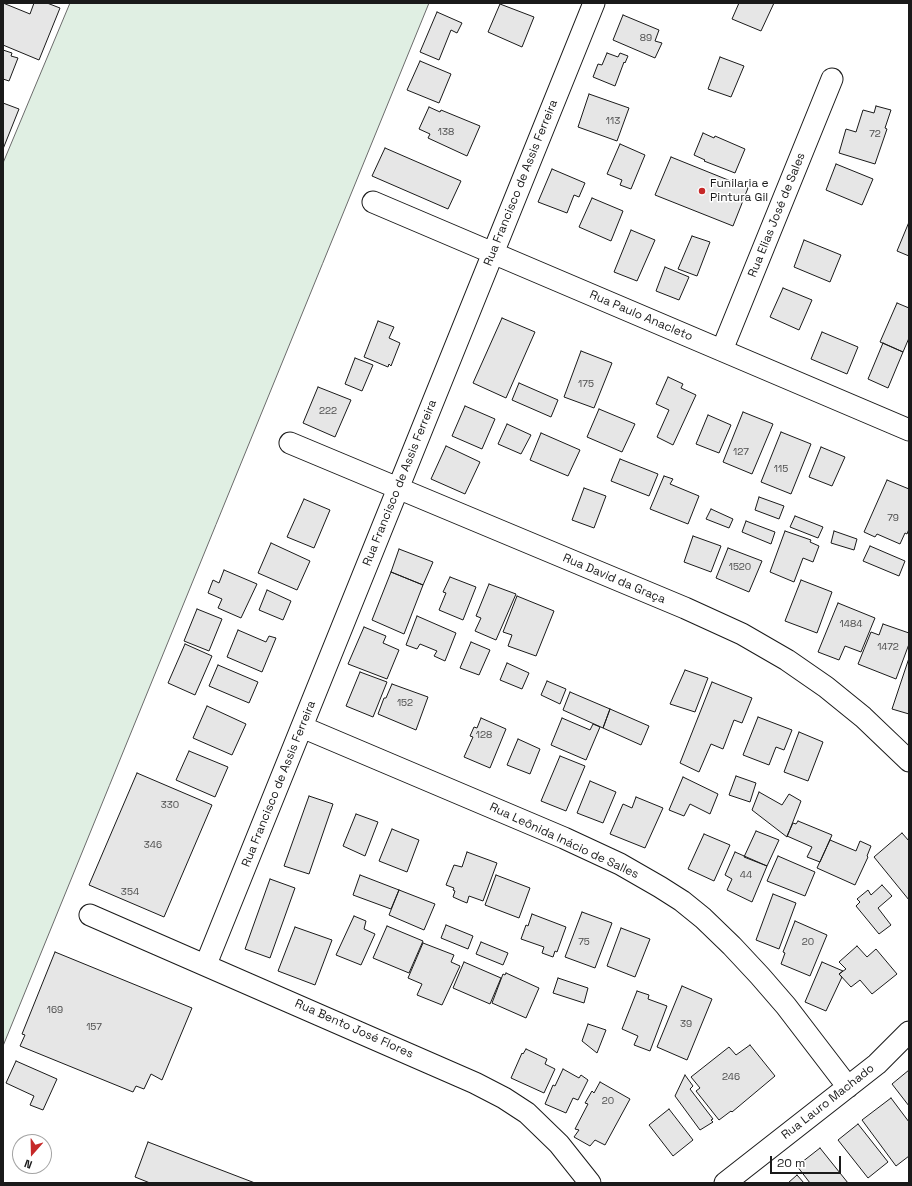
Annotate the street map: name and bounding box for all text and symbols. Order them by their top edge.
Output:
house number: 89 [640,32,652,44]
street label: Rua Francisco de Assis Ferreira [481,98,561,268]
house number: 113 [606,115,620,127]
house number: 138 [438,126,454,138]
house number: 72 [869,128,881,140]
street label: Rua Elias José de Sales [745,151,809,279]
place label: Funilaria e Pintura Gil [710,177,769,205]
marker: Funilaria e Pintura Gil [697,186,707,196]
street label: Rua Paulo Anacleto [587,288,695,344]
house number: 175 [578,378,594,390]
street label: Rua Francisco de Assis Ferreira [360,398,440,568]
house number: 222 [319,405,337,417]
house number: 127 [733,446,749,458]
house number: 115 [774,463,788,475]
house number: 79 [887,512,899,524]
street label: Rua David da Graça [560,551,668,607]
house number: 1520 [729,561,751,573]
house number: 1484 [840,618,862,630]
house number: 1472 [877,641,899,653]
house number: 152 [397,697,413,709]
street label: Rua Francisco de Assis Ferreira [239,699,319,869]
house number: 128 [476,729,492,741]
house number: 330 [161,799,179,811]
street label: Rua Leônida Inácio de Salles [487,800,641,882]
house number: 346 [144,839,162,851]
house number: 44 [740,869,752,881]
house number: 354 [121,886,139,898]
house number: 75 [578,936,590,948]
house number: 20 [802,936,814,948]
street label: Rua Bento José Flores [292,996,416,1062]
house number: 169 [47,1004,63,1016]
house number: 39 [680,1018,692,1030]
house number: 157 [86,1021,102,1033]
street label: Rua Lauro Machado [779,1061,877,1143]
house number: 246 [722,1071,740,1083]
house number: 20 [602,1095,614,1107]
north arrow [12,1134,52,1174]
scale bar [772,1148,843,1174]
text: 20 m [777,1155,805,1171]
text: N [22,1156,34,1172]

